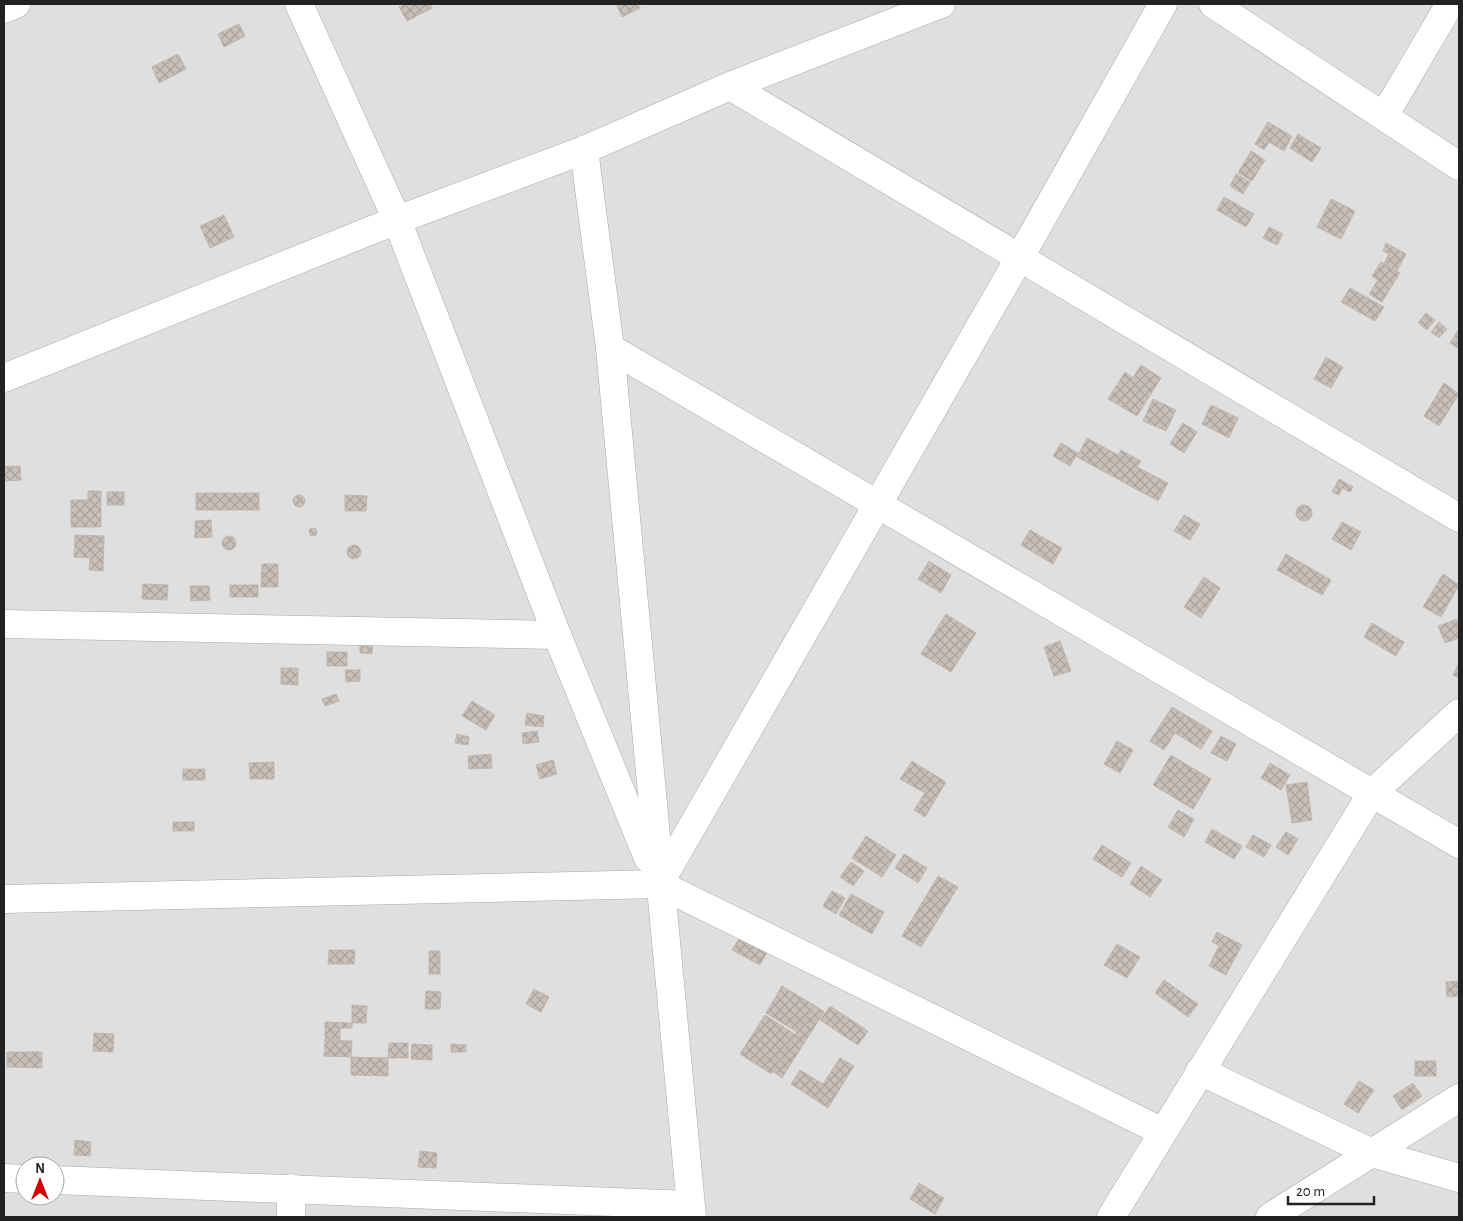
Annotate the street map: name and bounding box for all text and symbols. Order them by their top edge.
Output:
north arrow [15,1156,65,1206]
text: N [35,1162,45,1176]
scale bar [1288,1174,1374,1206]
text: 20 m [1296,1184,1325,1199]

